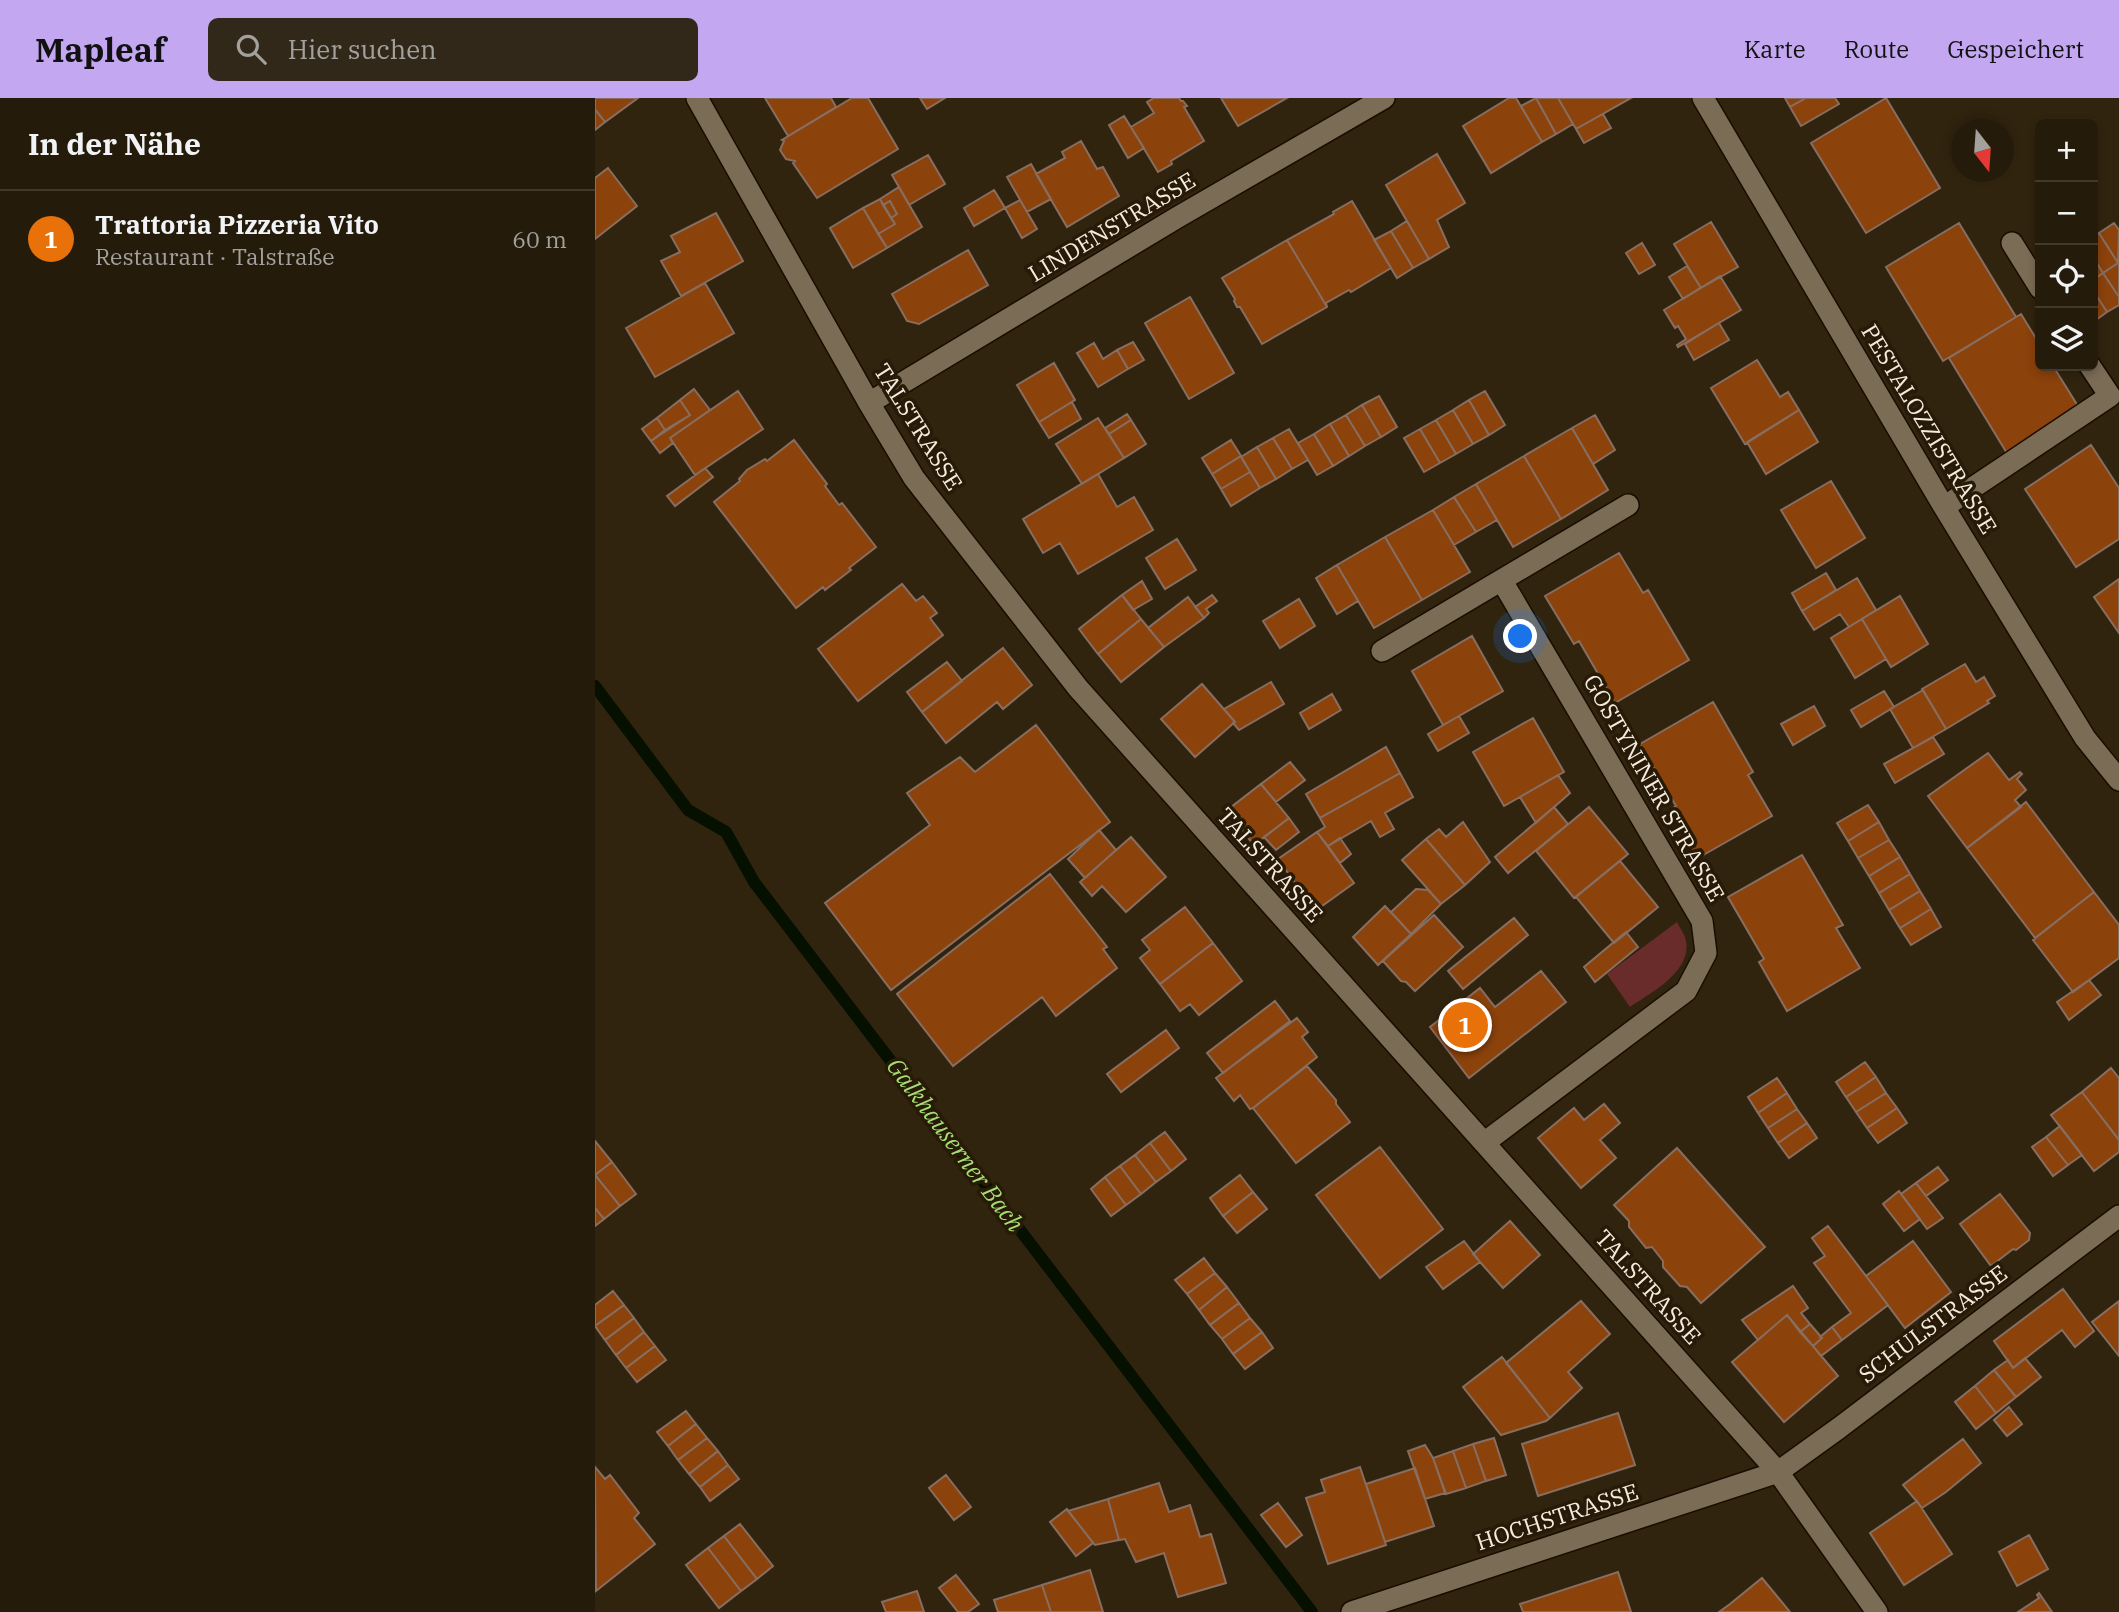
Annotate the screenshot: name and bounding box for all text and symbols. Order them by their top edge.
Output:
search box [208,18,698,81]
text: Mapleaf [35,28,166,71]
icon: search [232,30,270,68]
text: Hier suchen [288,32,437,66]
text: Karte [1744,33,1806,65]
text: Route [1844,33,1909,65]
text: Gespeichert [1947,33,2084,65]
north arrow [1951,119,2014,182]
map controls [2035,119,2098,371]
button: + [2035,119,2098,182]
text: In der Nähe [28,124,201,163]
street label: LINDENSTRASSE [1022,164,1201,288]
button: − [2035,182,2098,245]
text: Trattoria Pizzeria Vito [95,207,379,241]
text: 1 [44,224,58,254]
text: 60 m [512,224,567,254]
text: Restaurant · Talstraße [95,241,335,271]
button: locate [2035,245,2098,308]
button: layers [2035,308,2098,371]
street label: PESTALOZZISTRASSE [1855,318,2004,539]
street label: TALSTRASSE [868,357,970,496]
your location [1503,619,1537,653]
street label: GOSTYNINER STRASSE [1578,669,1732,906]
street label: TALSTRASSE [1211,801,1330,928]
pin: 1 [1442,999,1488,1051]
water label: Galkhauserner Bach [880,1051,1032,1238]
street label: TALSTRASSE [1589,1223,1708,1350]
street label: SCHULSTRASSE [1852,1258,2013,1389]
street label: HOCHSTRASSE [1472,1476,1642,1556]

